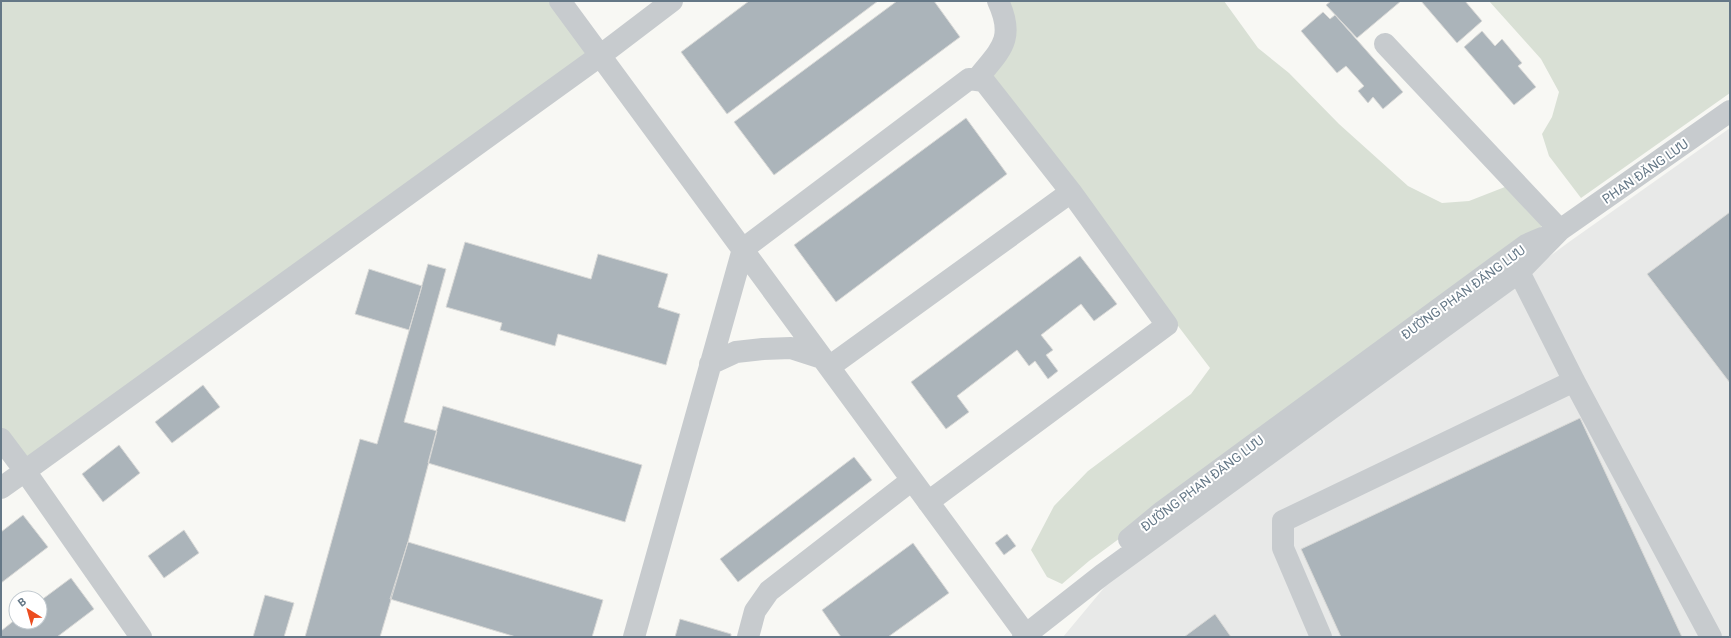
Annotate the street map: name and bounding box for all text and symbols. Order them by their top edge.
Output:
street label: PHAN ĐĂNG LƯU [1599,136,1691,207]
street label: ĐƯỜNG PHAN ĐĂNG LƯU [1398,242,1528,342]
street label: ĐƯỜNG PHAN ĐĂNG LƯU [1138,432,1267,534]
north arrow [8,590,48,630]
text: B [16,595,29,610]

